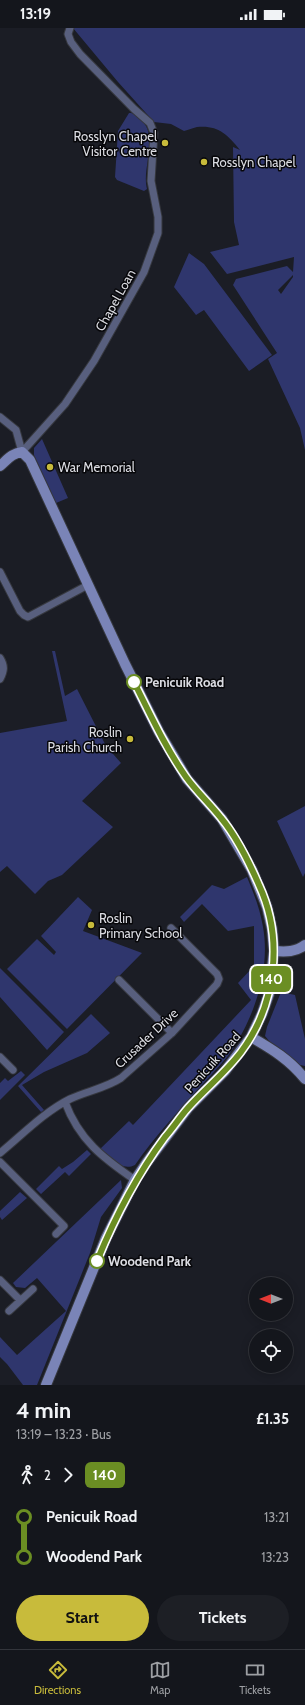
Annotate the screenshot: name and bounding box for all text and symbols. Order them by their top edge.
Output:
text: 13:19 [20,5,51,23]
place label: Rosslyn Chapel Visitor Centre [74,128,157,159]
marker: Rosslyn Chapel Visitor Centre [160,138,170,148]
place label: Rosslyn Chapel [212,154,296,170]
marker: Rosslyn Chapel [199,157,209,167]
street label: Chapel Loan [91,266,139,334]
place label: War Memorial [58,459,135,475]
marker: War Memorial [45,462,55,472]
marker: Penicuik Road [126,674,142,690]
place label: Penicuik Road [145,674,224,690]
place label: Roslin Parish Church [48,724,122,755]
marker: Roslin Parish Church [125,734,135,744]
place label: Roslin Primary School [99,910,182,941]
marker: Roslin Primary School [86,920,96,930]
line badge: 140 [248,966,294,992]
text: 140 [259,970,283,988]
street label: Crusader Drive [111,1004,181,1071]
street label: Penicuik Road [181,1028,243,1096]
marker: Woodend Park [89,1253,105,1269]
place label: Woodend Park [108,1253,192,1269]
north arrow [249,1277,293,1321]
map controls [249,1277,293,1373]
button: locate [249,1329,293,1373]
text: 4 min [16,1397,71,1424]
text: £1.35 [256,1410,289,1428]
text: 13:19 – 13:23 · Bus [16,1426,111,1442]
icon: walk [16,1464,38,1486]
icon: forward [57,1464,79,1486]
text: 140 [93,1466,117,1484]
text: 2 [44,1467,51,1483]
text: Penicuik Road [46,1508,137,1526]
text: 13:21 [264,1509,289,1525]
text: Woodend Park [46,1548,142,1566]
text: 13:23 [261,1549,289,1565]
button: Start [16,1595,149,1641]
button: Tickets [157,1595,289,1641]
tab: Directions [34,1659,81,1697]
tab: Map [149,1659,171,1697]
tab: Tickets [239,1659,271,1697]

